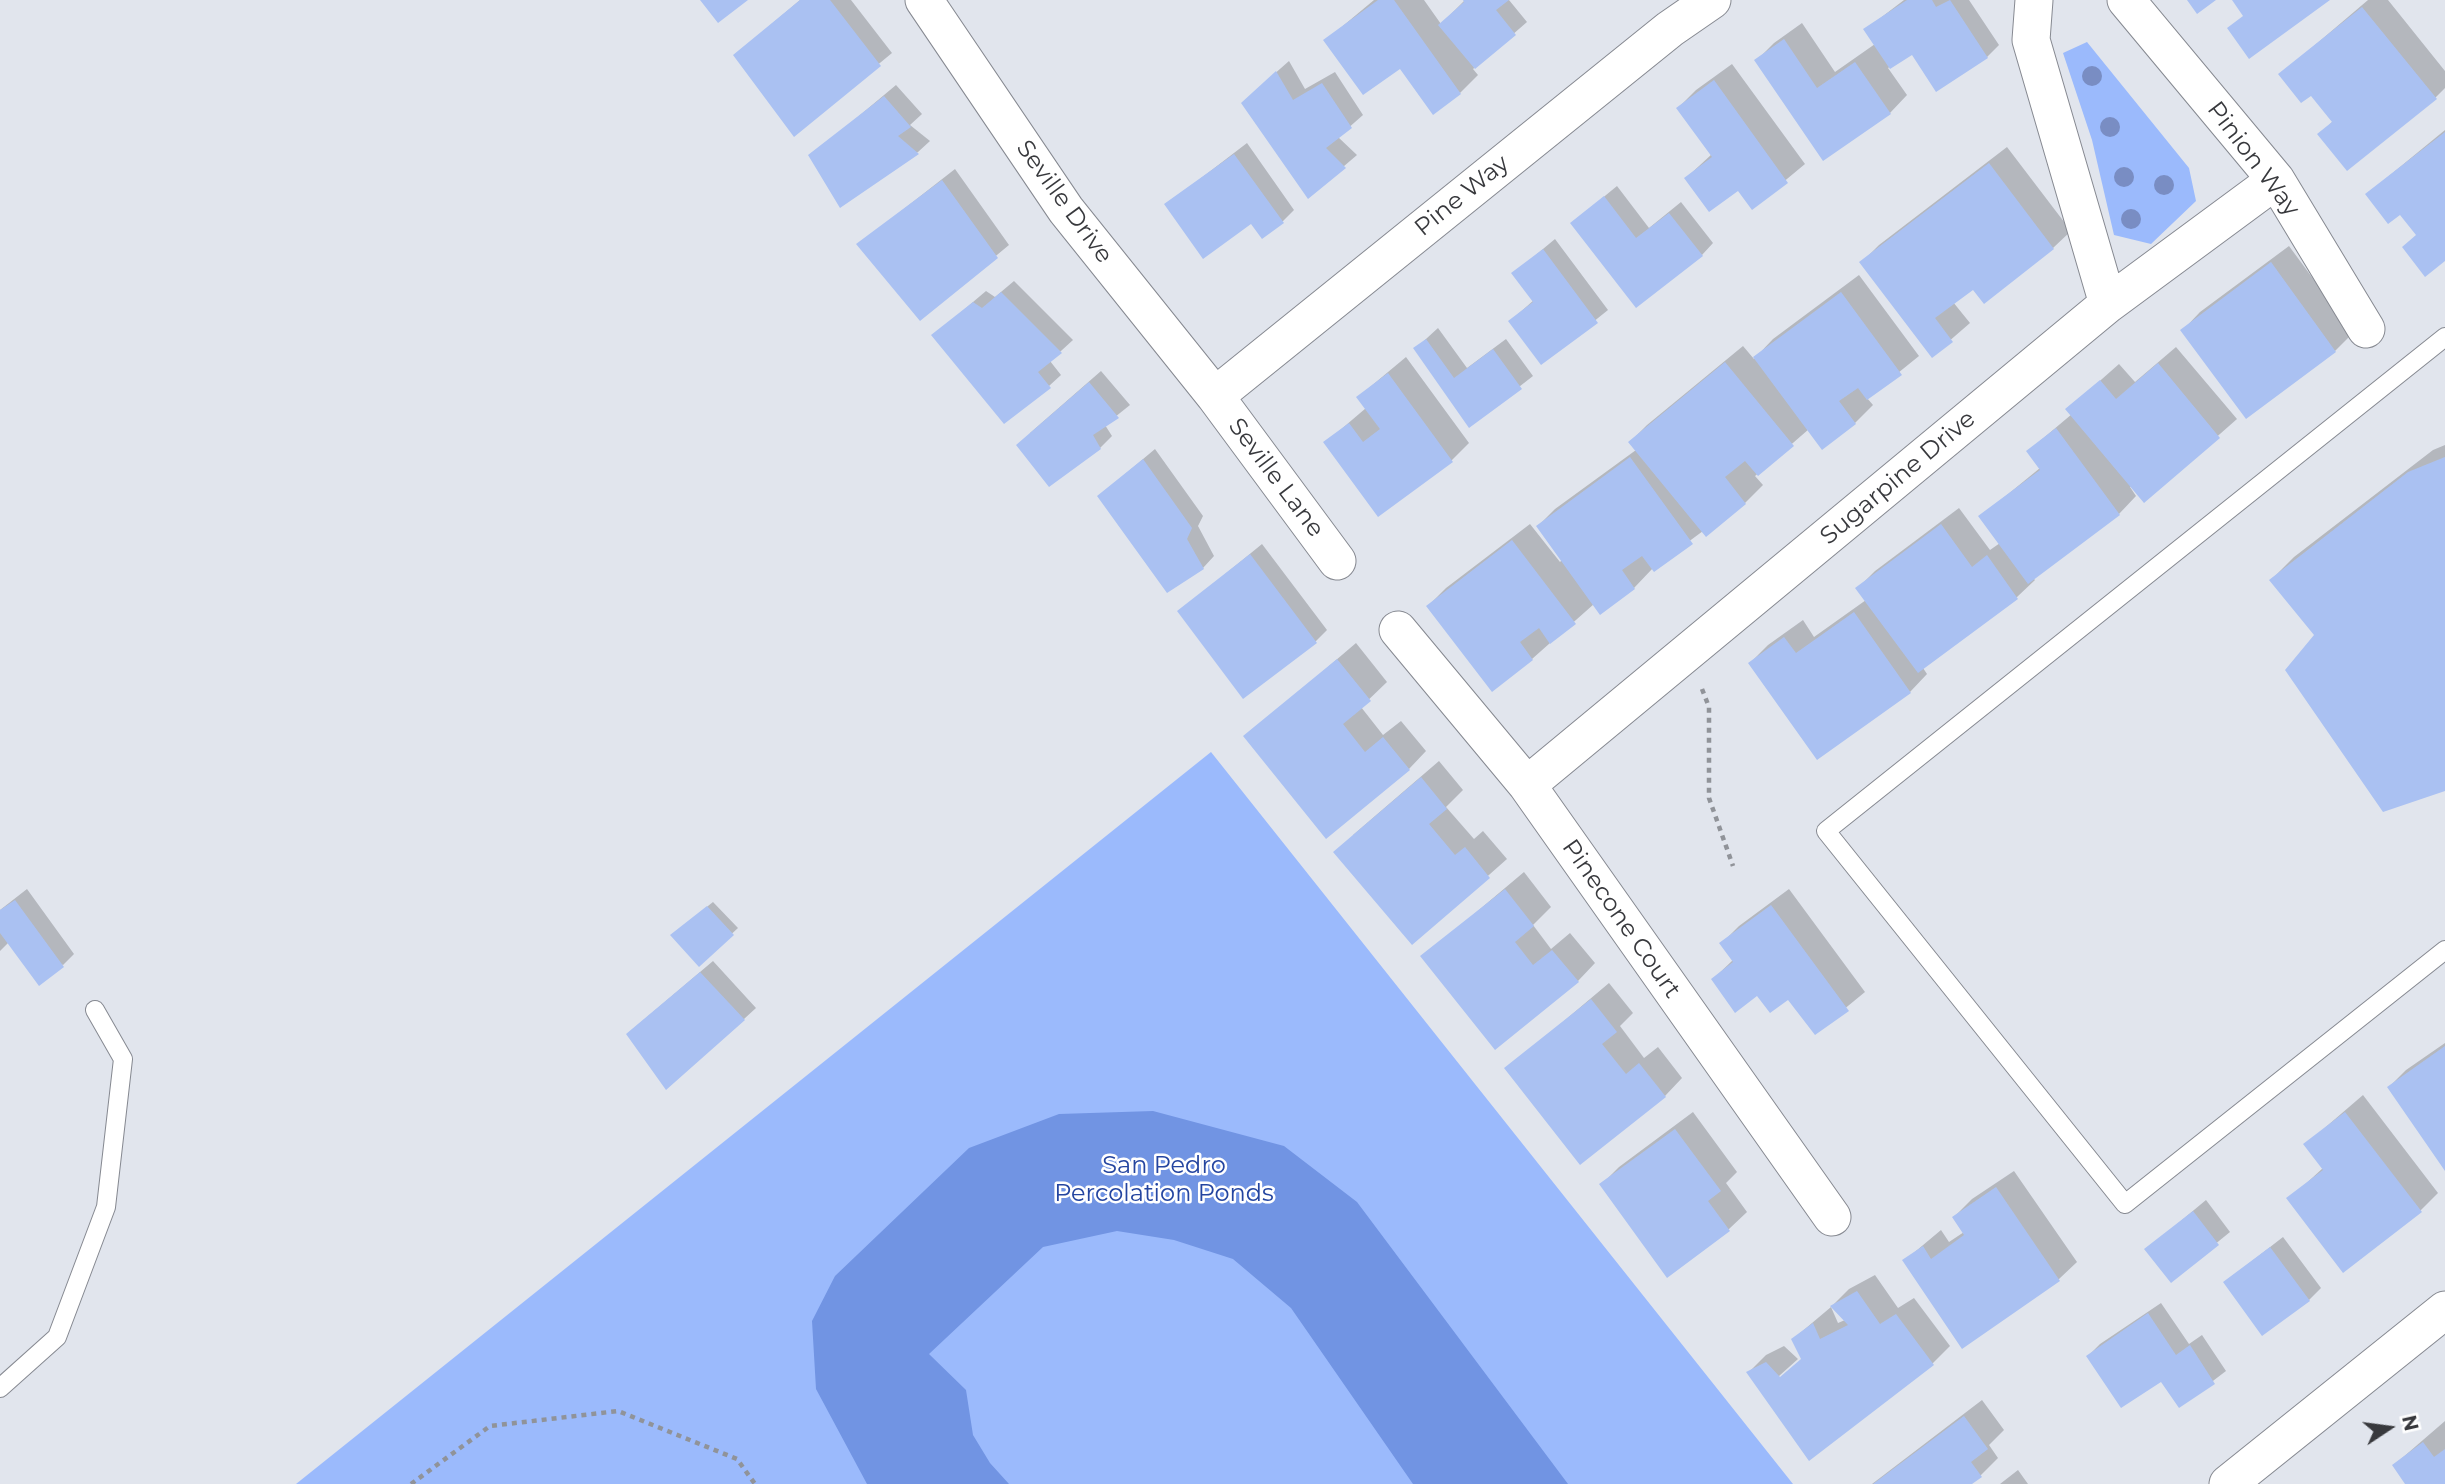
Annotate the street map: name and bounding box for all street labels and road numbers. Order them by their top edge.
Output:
street label: Pinion Way [2201,96,2305,222]
street label: Seville Drive [1010,135,1118,269]
street label: Pine Way [1409,149,1515,243]
street label: Sugarpine Drive [1815,405,1981,551]
street label: Seville Lane [1222,413,1330,543]
street label: Pinecone Court [1556,834,1686,1004]

